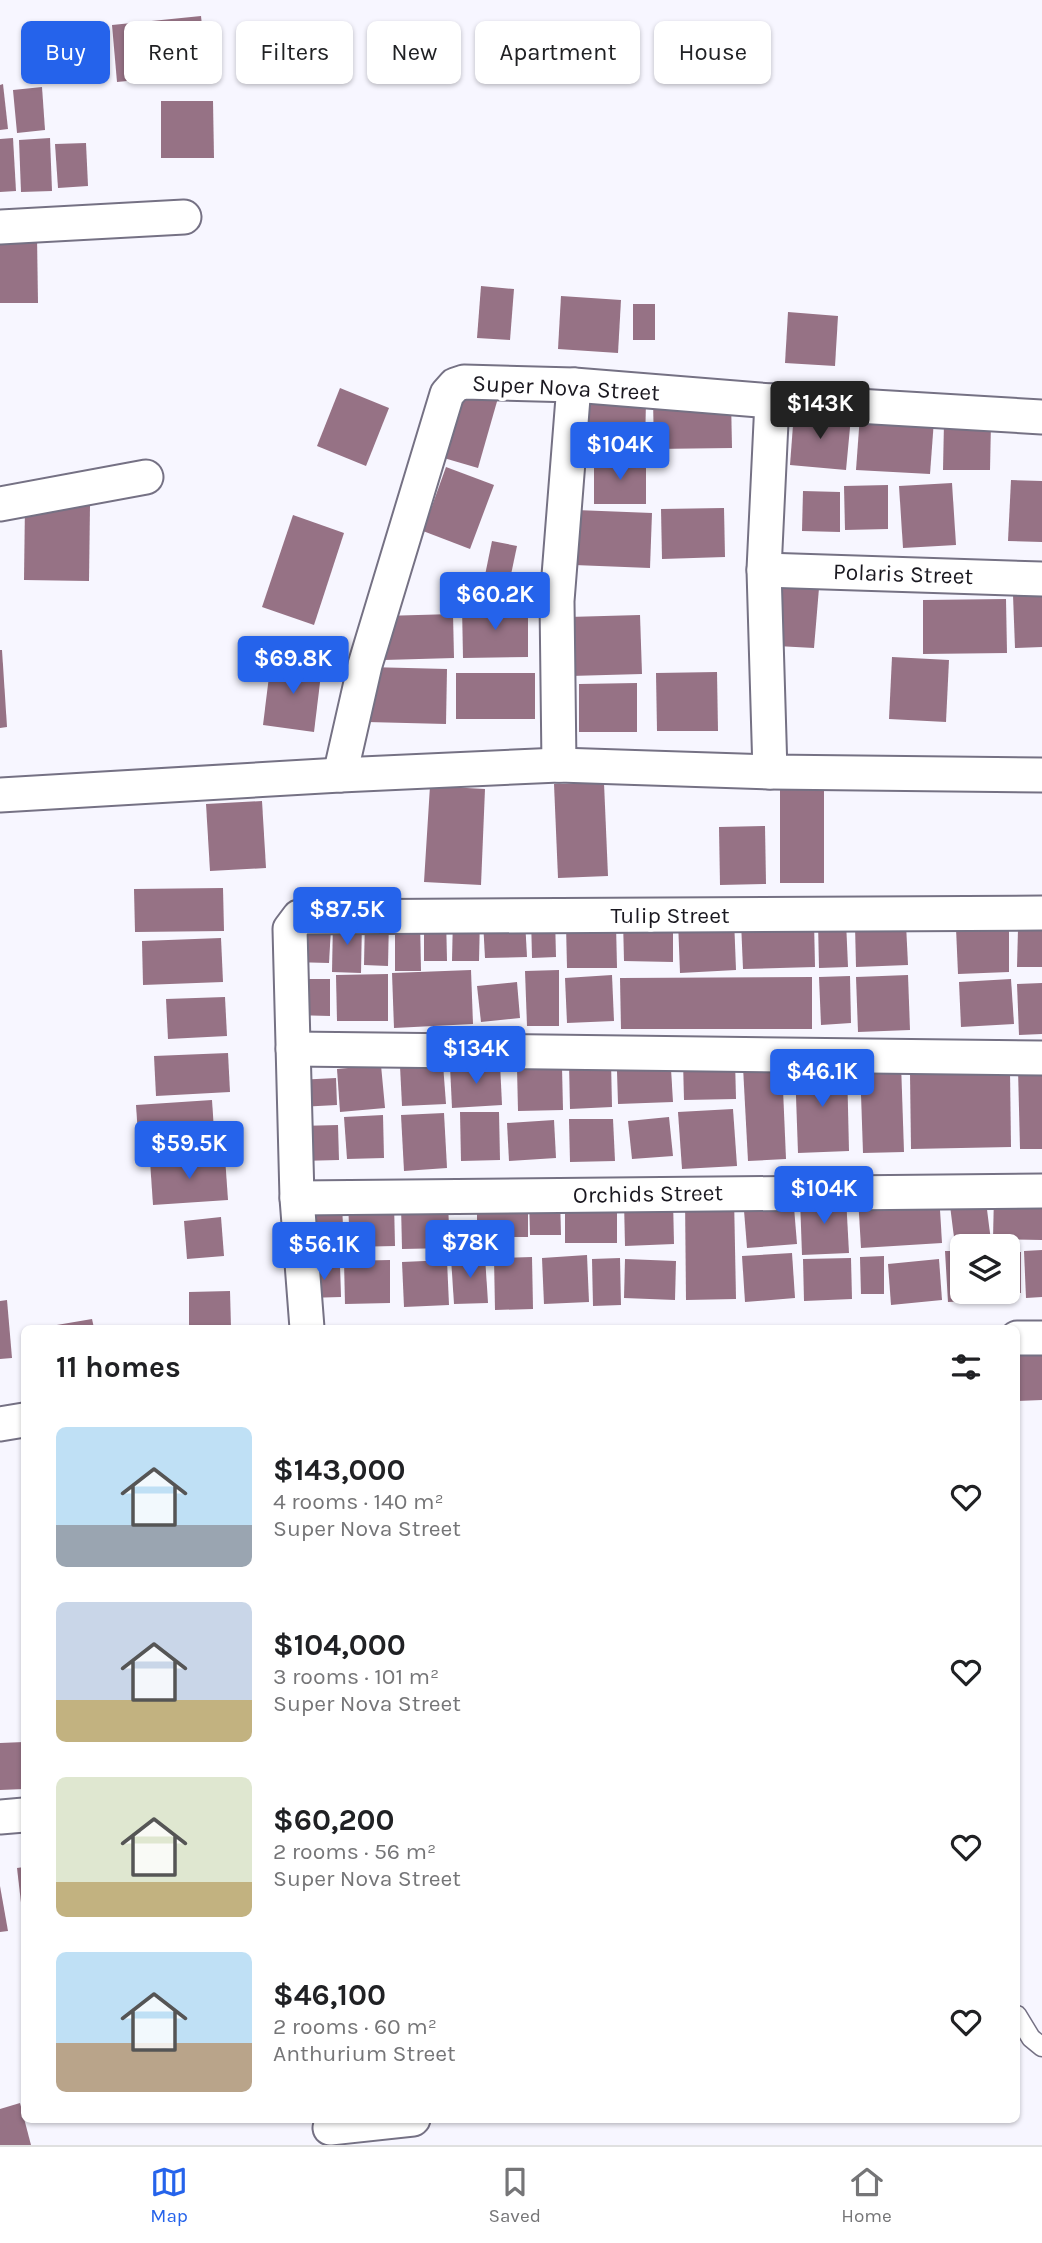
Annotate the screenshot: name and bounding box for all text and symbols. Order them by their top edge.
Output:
chip: Buy [21,21,110,84]
chip: Rent [124,21,222,84]
chip: Filters [236,21,353,84]
chip: New [367,21,461,84]
chip: Apartment [475,21,640,84]
chip: House [654,21,771,84]
street label: Super Nova Street [471,370,661,406]
pin: $143K [771,382,869,441]
text: $143K [786,390,854,417]
pin: $104K [571,422,669,482]
text: $104K [586,431,654,458]
street label: Polaris Street [832,558,974,590]
pin: $60.2K [438,572,552,632]
text: $60.2K [456,581,534,608]
pin: $69.8K [236,636,350,696]
text: $69.8K [254,645,332,672]
pin: $87.5K [290,888,404,947]
text: $87.5K [309,896,385,923]
street label: Tulip Street [610,902,730,929]
pin: $134K [427,1026,525,1086]
text: $134K [442,1035,510,1062]
pin: $46.1K [765,1050,879,1109]
text: $46.1K [786,1058,858,1085]
pin: $59.5K [132,1122,246,1181]
text: $59.5K [151,1130,227,1157]
pin: $104K [775,1166,873,1226]
text: $104K [790,1175,858,1202]
street label: Orchids Street [573,1179,724,1209]
pin: $78K [429,1220,511,1280]
pin: $56.1K [267,1222,381,1282]
text: $78K [441,1229,499,1256]
text: $56.1K [288,1231,360,1258]
map controls [950,1234,1020,1304]
button: layers [950,1234,1020,1304]
icon: filters [947,1348,985,1386]
text: 11 homes [56,1349,181,1385]
text: $143,000 [273,1452,405,1488]
icon: home [112,1455,196,1539]
icon: heart [947,1478,985,1516]
text: 4 rooms · 140 m² [273,1488,444,1515]
text: Super Nova Street [273,1515,461,1542]
text: $104,000 [273,1627,406,1663]
icon: home [112,1630,196,1714]
icon: heart [947,1653,985,1691]
text: 3 rooms · 101 m² [273,1663,439,1690]
text: Super Nova Street [273,1690,461,1717]
text: $60,200 [273,1802,395,1838]
icon: home [112,1805,196,1889]
icon: heart [947,1828,985,1866]
text: 2 rooms · 56 m² [273,1838,436,1865]
text: Super Nova Street [273,1865,461,1892]
text: $46,100 [273,1977,386,2013]
icon: home [112,1980,196,2064]
icon: heart [947,2003,985,2041]
text: 2 rooms · 60 m² [273,2013,437,2040]
text: Anthurium Street [273,2040,456,2067]
tab: Map [150,2163,188,2227]
tab: Saved [488,2163,541,2227]
tab: Home [841,2163,892,2227]

